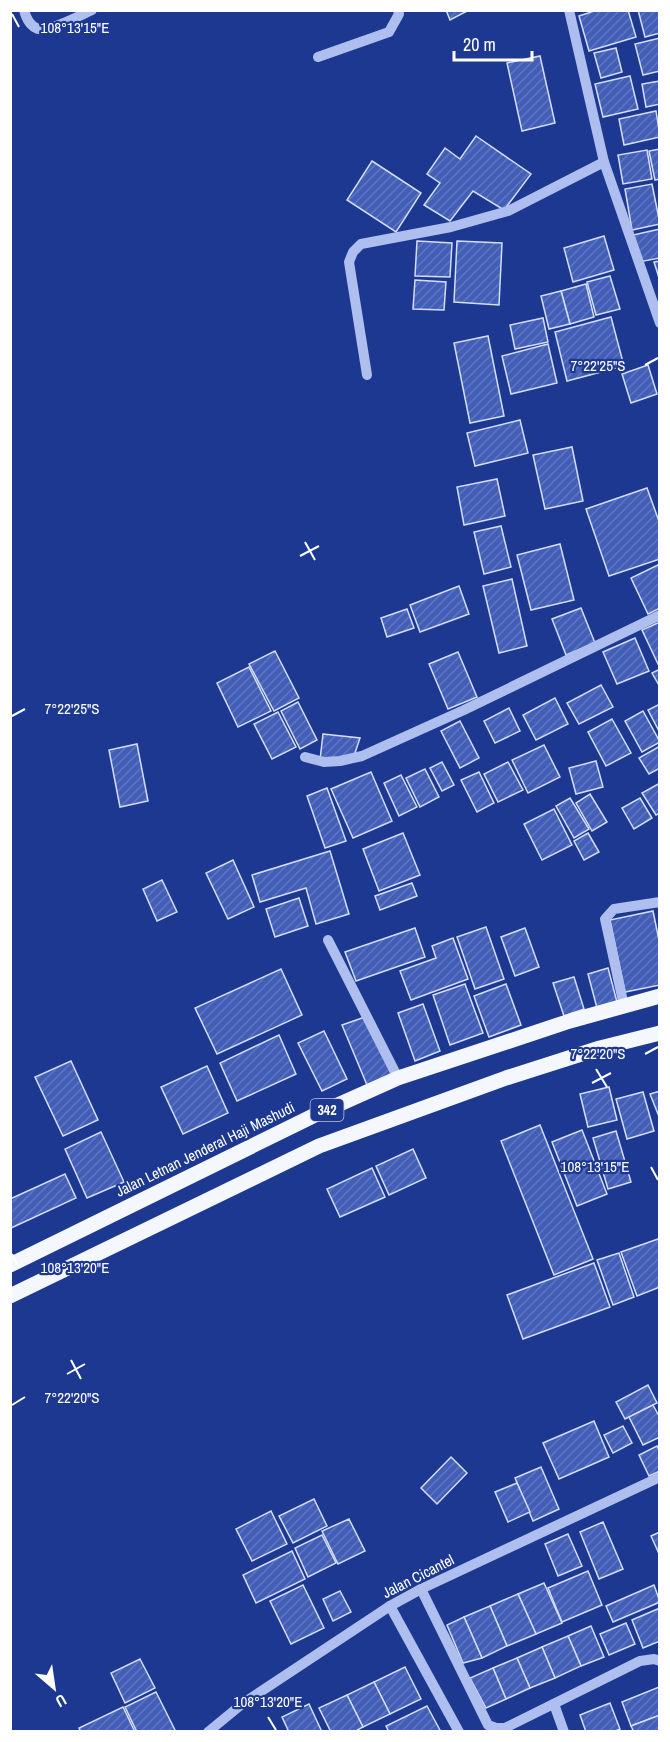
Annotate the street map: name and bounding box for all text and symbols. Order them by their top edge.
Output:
text: 108°13'15"E [41,17,109,38]
scale bar [454,24,532,62]
text: 20 m [463,32,496,57]
text: 7°22'25"S [570,355,626,376]
text: 7°22'25"S [44,698,100,719]
text: 7°22'20"S [570,1043,626,1064]
street label: Jalan Letnan Jenderal Haji Mashudi [112,1096,298,1202]
road number: 342 [310,1099,344,1121]
text: 108°13'15"E [561,1156,629,1177]
text: 108°13'20"E [41,1257,109,1278]
text: 7°22'20"S [44,1387,100,1408]
street label: Jalan Cicantel [379,1549,457,1603]
north arrow [24,1658,84,1718]
text: U [52,1689,71,1713]
text: 108°13'20"E [234,1691,302,1712]

